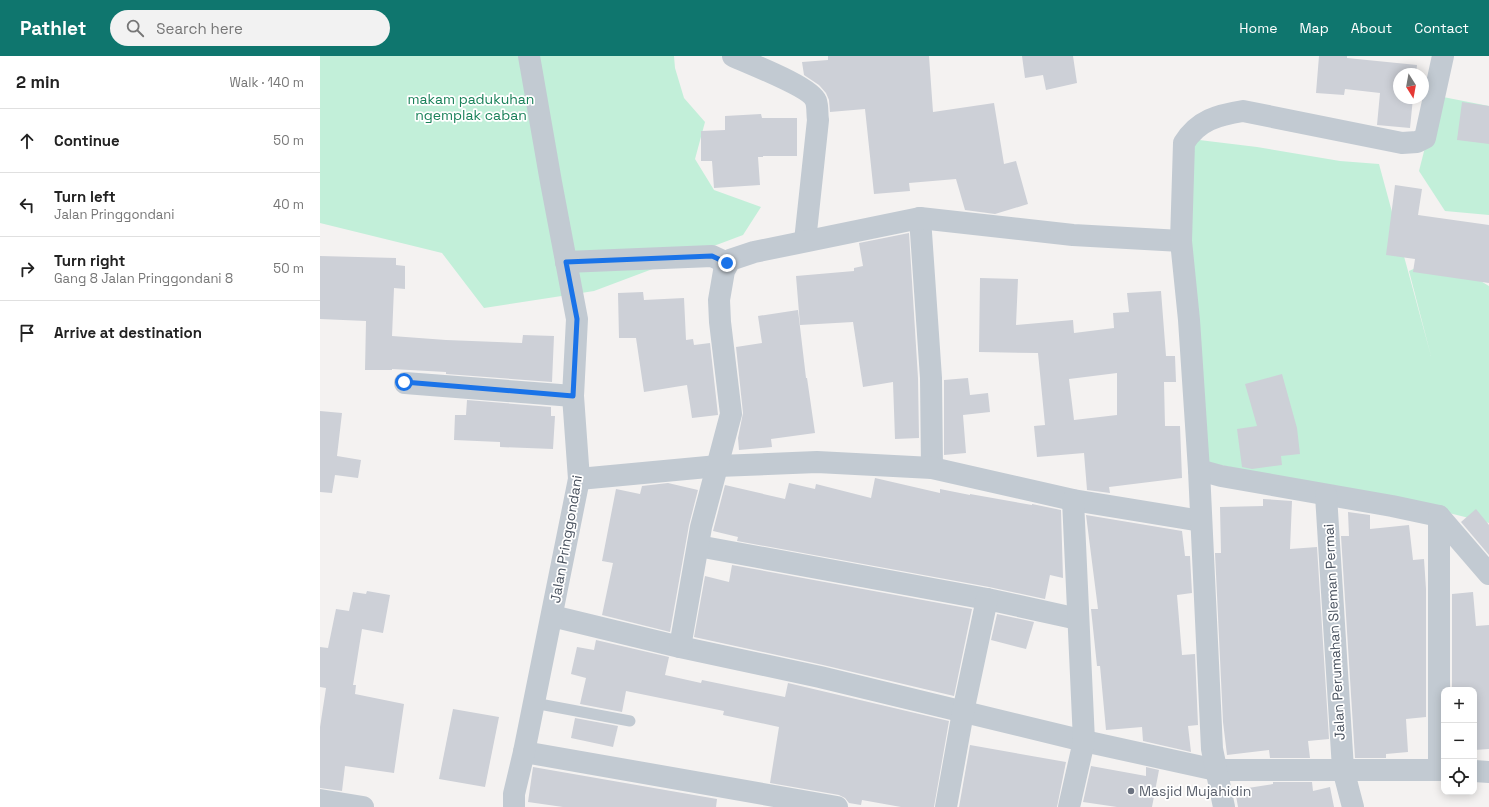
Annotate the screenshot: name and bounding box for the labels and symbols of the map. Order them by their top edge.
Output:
north arrow [1393,68,1429,104]
park label: makam padukuhan ngemplak caban [408,90,534,124]
route end [718,254,736,272]
route start [395,373,413,391]
street label: Jalan Pringgondani [546,474,586,604]
street label: Jalan Perumahan Sleman Permai [1319,523,1349,741]
place label: Masjid Mujahidin [1139,782,1251,800]
marker: Masjid Mujahidin [1126,786,1136,796]

